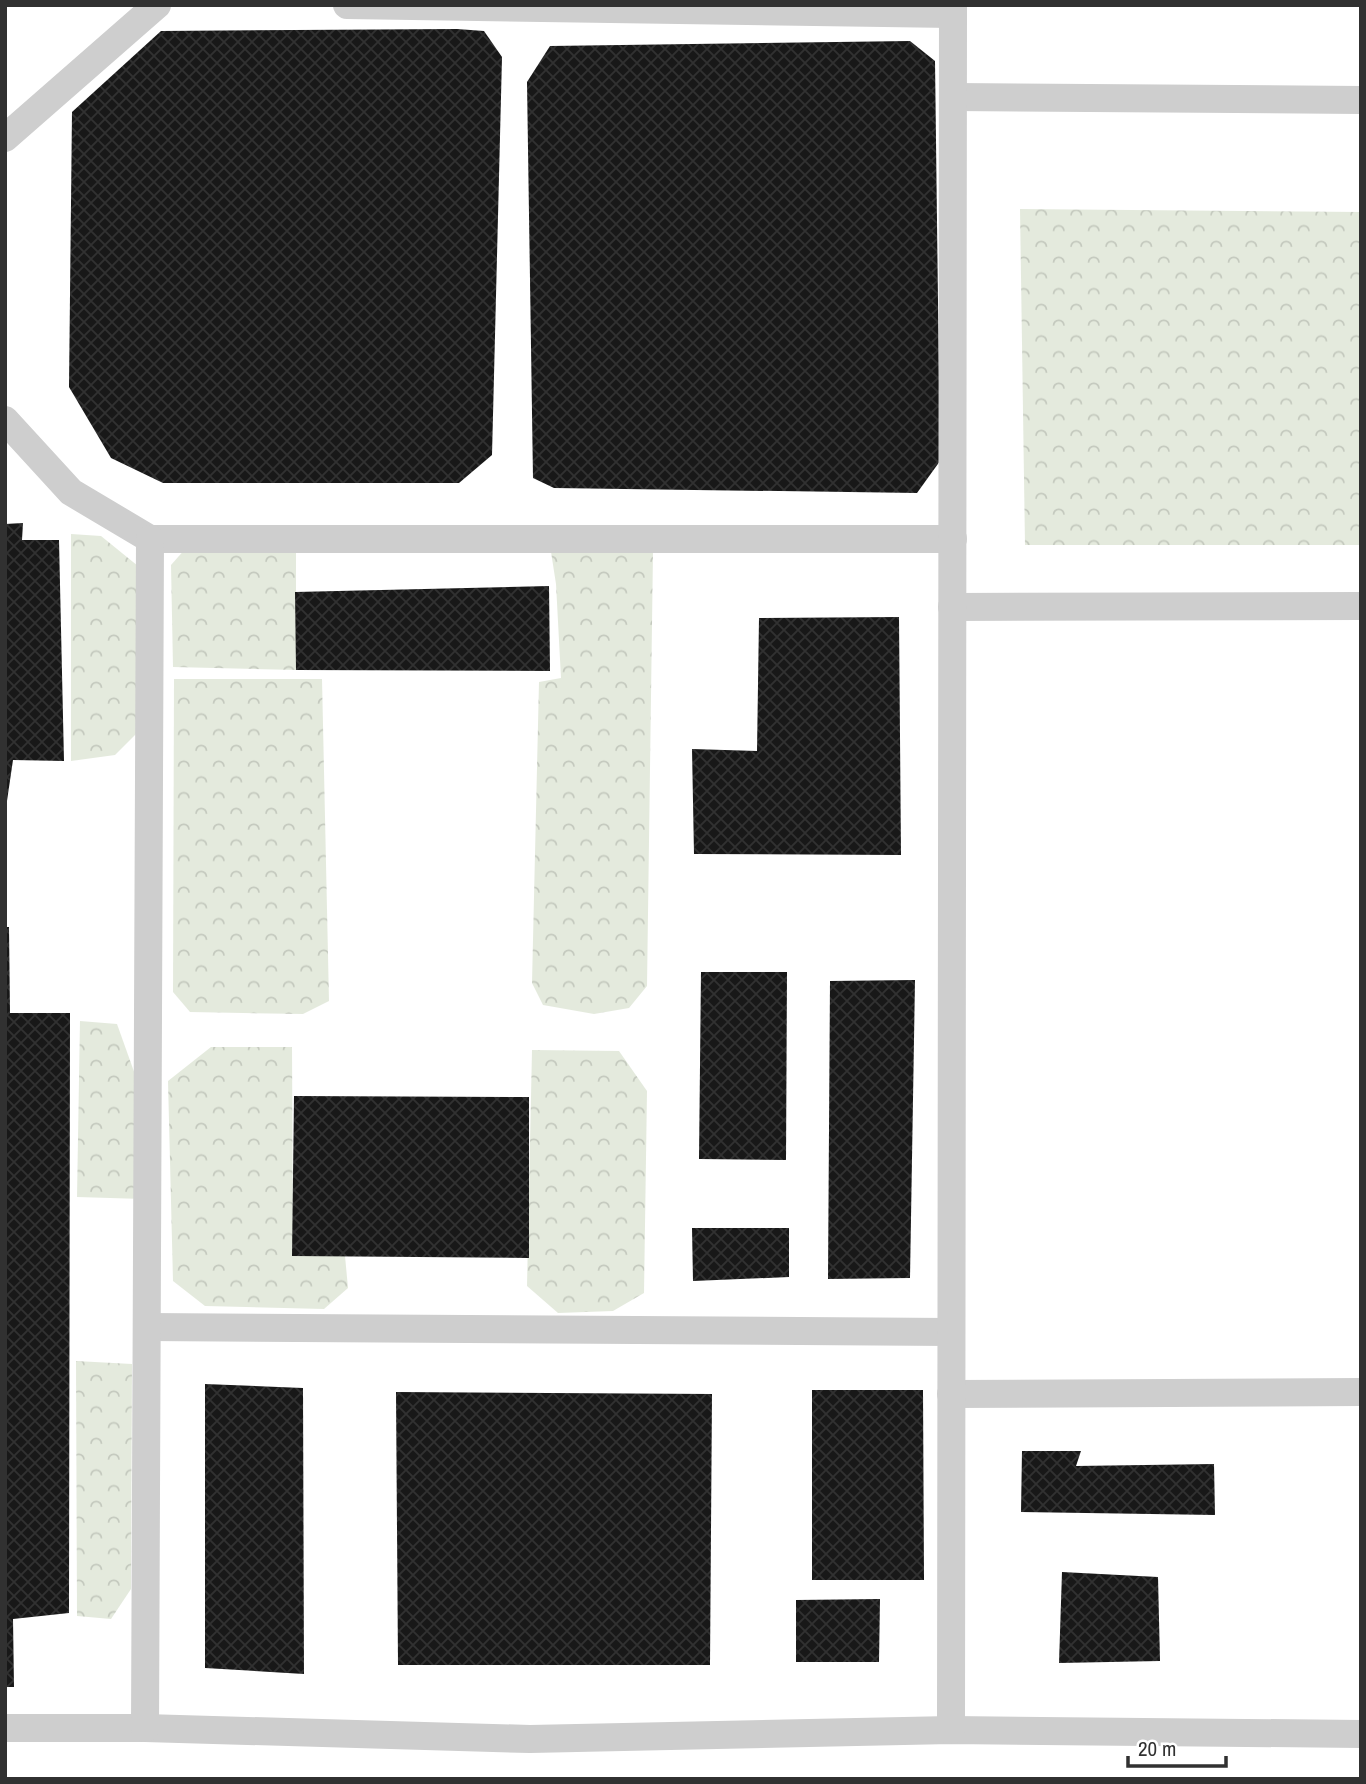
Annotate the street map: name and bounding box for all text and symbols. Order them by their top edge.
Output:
scale bar [1128,1724,1226,1768]
text: 20 m [1138,1734,1176,1763]

